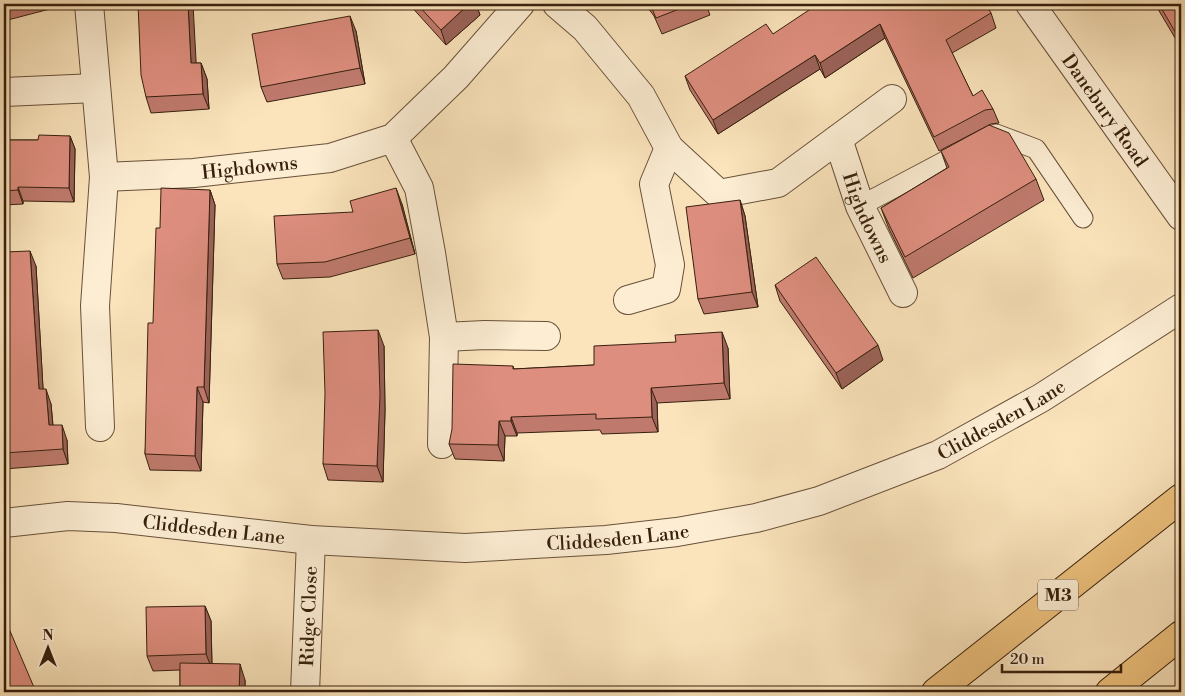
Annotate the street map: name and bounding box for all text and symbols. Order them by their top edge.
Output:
street label: Danebury Road [1056,49,1153,172]
street label: Highdowns [200,151,299,185]
street label: Highdowns [837,170,897,267]
street label: Cliddesden Lane [933,375,1070,466]
street label: Cliddesden Lane [141,510,286,550]
street label: Cliddesden Lane [546,519,691,556]
street label: Ridge Close [295,565,323,667]
road number: M3 [1038,580,1078,610]
north arrow [22,624,72,674]
text: N [42,627,54,645]
scale bar [1002,641,1121,673]
text: 20 m [1010,650,1045,669]

